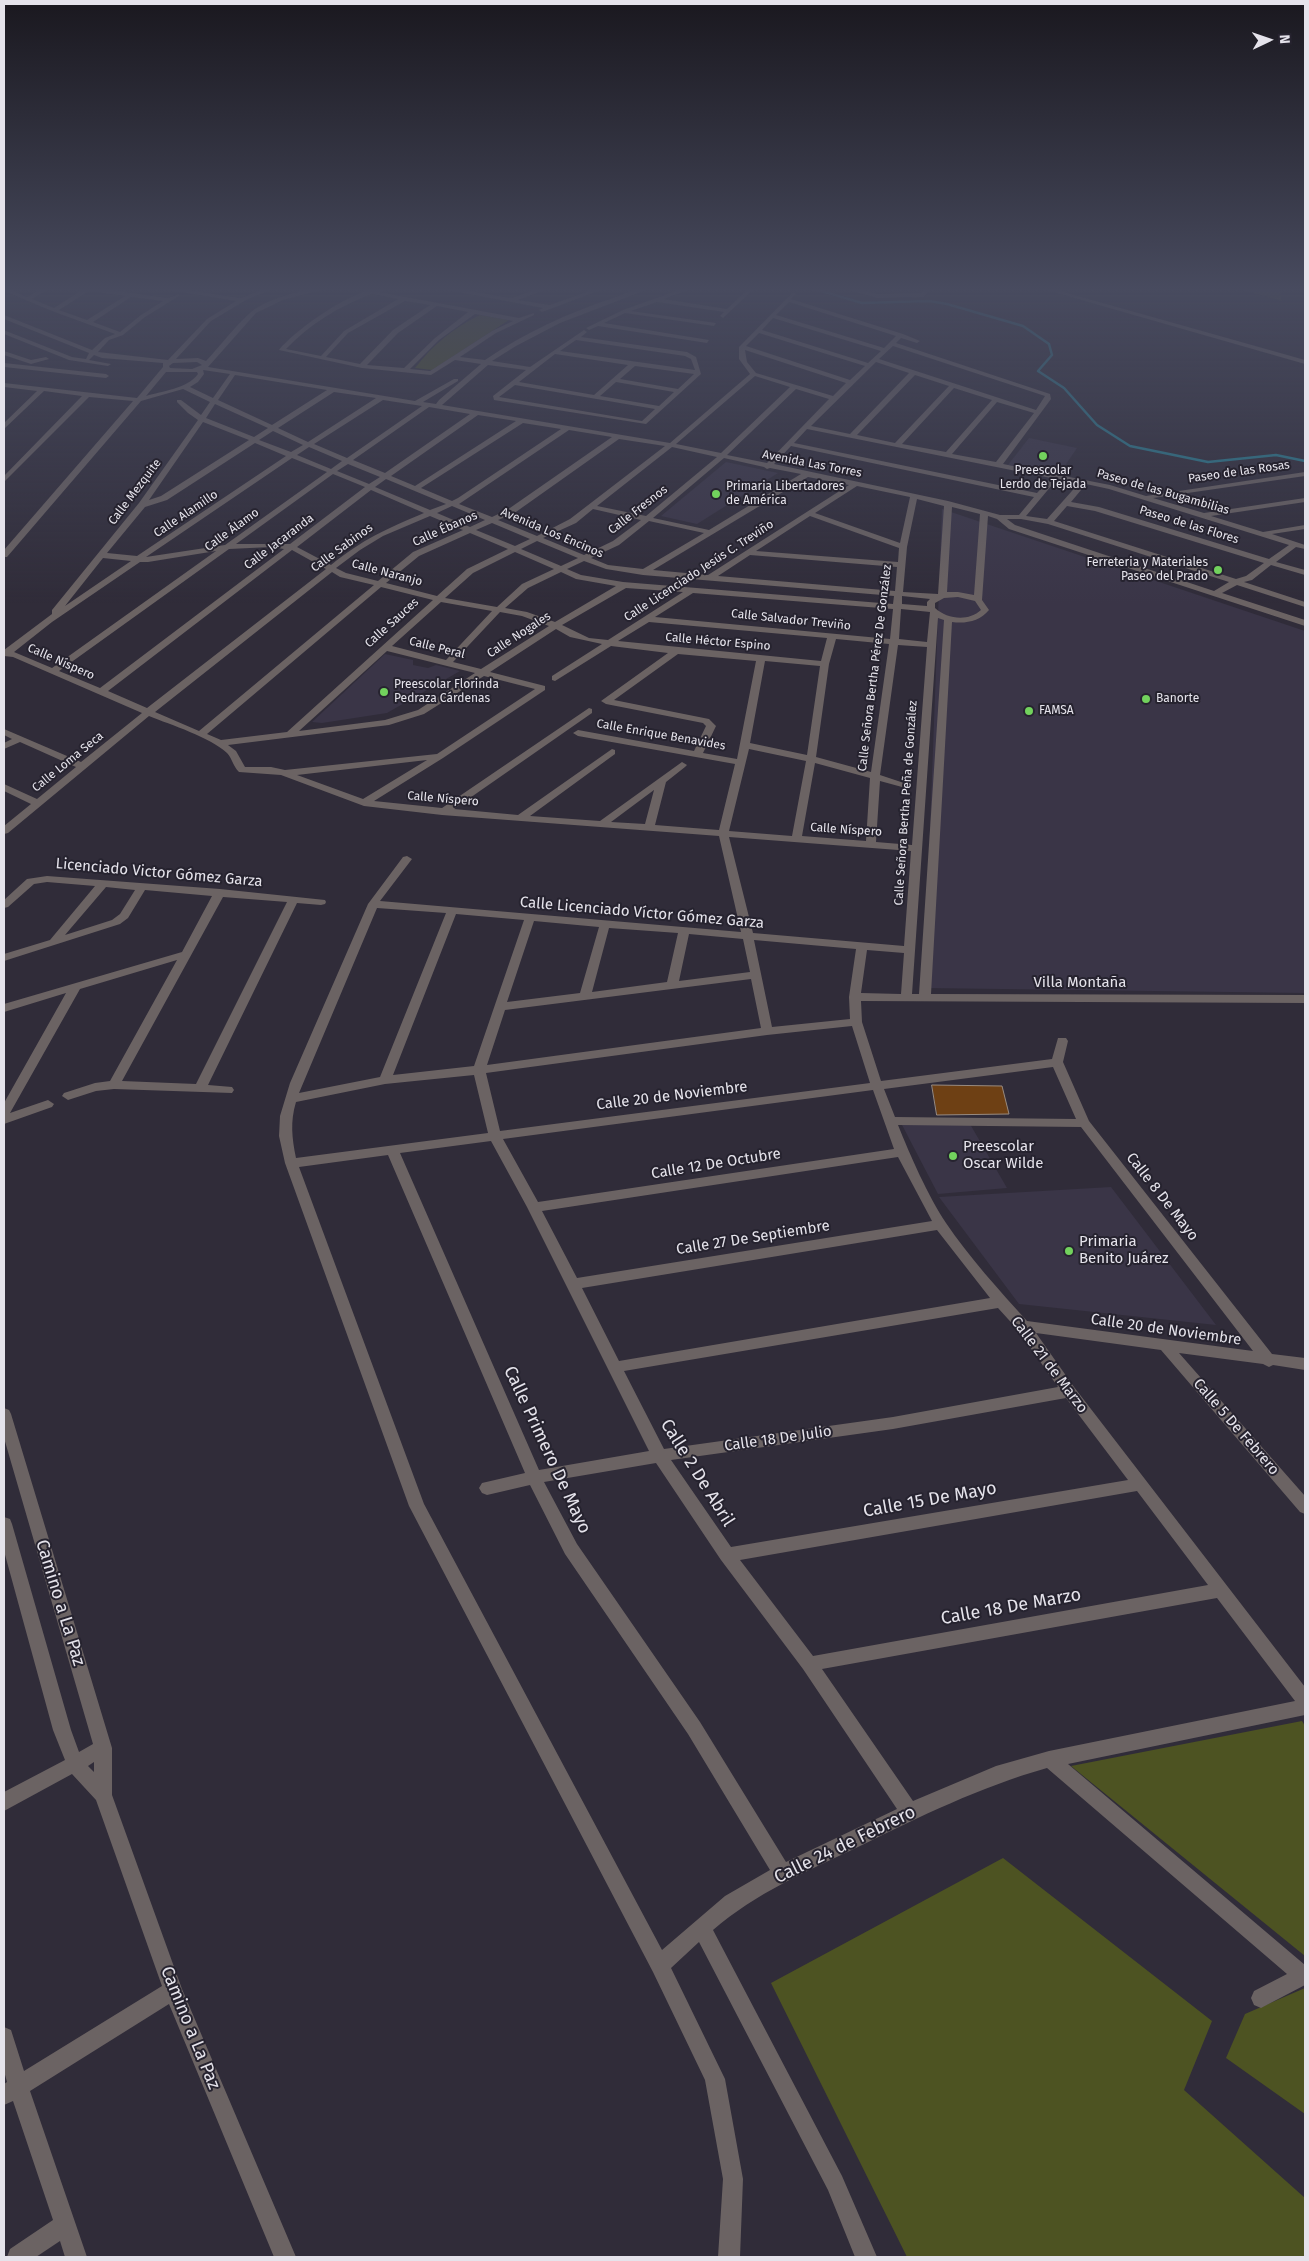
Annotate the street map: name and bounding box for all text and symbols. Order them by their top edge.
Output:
north arrow [1244,15,1294,65]
text: N [1276,34,1293,44]
street label: Avenida Las Torres [761,447,863,481]
marker: Preescolar Lerdo de Tejada [1037,450,1049,462]
street label: Calle Mezquite [106,456,164,528]
street label: Paseo de las Rosas [1187,458,1291,486]
place label: Preescolar Lerdo de Tejada [1000,464,1086,492]
street label: Paseo de las Bugambilias [1095,466,1231,518]
place label: Primaria Libertadores de América [726,480,844,508]
street label: Calle Fresnos [606,482,670,538]
street label: Calle Alamillo [151,487,221,541]
marker: Primaria Libertadores de América [710,488,722,500]
street label: Paseo de las Flores [1138,503,1240,547]
street label: Calle Álamo [202,505,262,555]
street label: Avenida Los Encinos [498,505,606,561]
street label: Calle Ébanos [410,508,480,550]
street label: Calle Jacaranda [241,511,317,573]
street label: Calle Licenciado Jesús C. Treviño [622,517,776,625]
street label: Calle Sabinos [308,521,376,575]
place label: Ferreteria y Materiales Paseo del Prado [1086,556,1208,584]
street label: Calle Naranjo [350,557,424,589]
street label: Calle Señora Bertha Pérez De González [855,564,895,772]
marker: Ferreteria y Materiales Paseo del Prado [1212,564,1224,576]
street label: Calle Sauces [362,595,422,651]
street label: Calle Salvador Treviño [730,607,852,633]
street label: Calle Nogales [484,609,554,661]
street label: Calle Héctor Espino [665,630,771,654]
street label: Calle Peral [408,634,466,662]
street label: Calle Níspero [25,641,97,683]
place label: Preescolar Florinda Pedraza Cárdenas [394,678,499,706]
marker: Preescolar Florinda Pedraza Cárdenas [378,686,390,698]
place label: Banorte [1156,692,1199,706]
marker: Banorte [1140,693,1152,705]
street label: Calle Señora Bertha Peña de González [892,700,920,906]
place label: FAMSA [1039,704,1074,718]
marker: FAMSA [1023,705,1035,717]
street label: Calle Enrique Benavides [595,717,727,753]
street label: Calle Loma Seca [29,729,107,795]
street label: Calle Níspero [407,789,479,809]
street label: Calle Níspero [810,820,882,840]
street label: Licenciado Victor Gómez Garza [55,855,263,891]
street label: Calle Licenciado Víctor Gómez Garza [519,893,765,933]
street label: Villa Montaña [1033,974,1127,992]
street label: Calle 20 de Noviembre [595,1078,749,1114]
place label: Preescolar Oscar Wilde [963,1138,1043,1173]
street label: Calle 12 De Octubre [650,1145,782,1183]
street label: Calle 8 De Mayo [1122,1149,1202,1245]
marker: Preescolar Oscar Wilde [947,1150,959,1162]
street label: Calle 27 De Septiembre [675,1217,831,1259]
place label: Primaria Benito Juárez [1079,1233,1169,1268]
marker: Primaria Benito Juárez [1063,1245,1075,1257]
street label: Calle 20 de Noviembre [1089,1311,1243,1349]
street label: Calle 21 de Marzo [1007,1313,1091,1417]
street label: Calle Primero De Mayo [499,1363,595,1537]
street label: Calle 5 De Febrero [1189,1375,1283,1479]
street label: Calle 2 De Abril [655,1415,739,1531]
street label: Calle 18 De Julio [723,1423,833,1455]
street label: Calle 15 De Mayo [862,1478,998,1522]
street label: Camino a La Paz [31,1537,89,1669]
street label: Calle 18 De Marzo [939,1584,1083,1630]
street label: Calle 24 de Febrero [771,1801,919,1889]
street label: Camino a La Paz [155,1963,225,2093]

